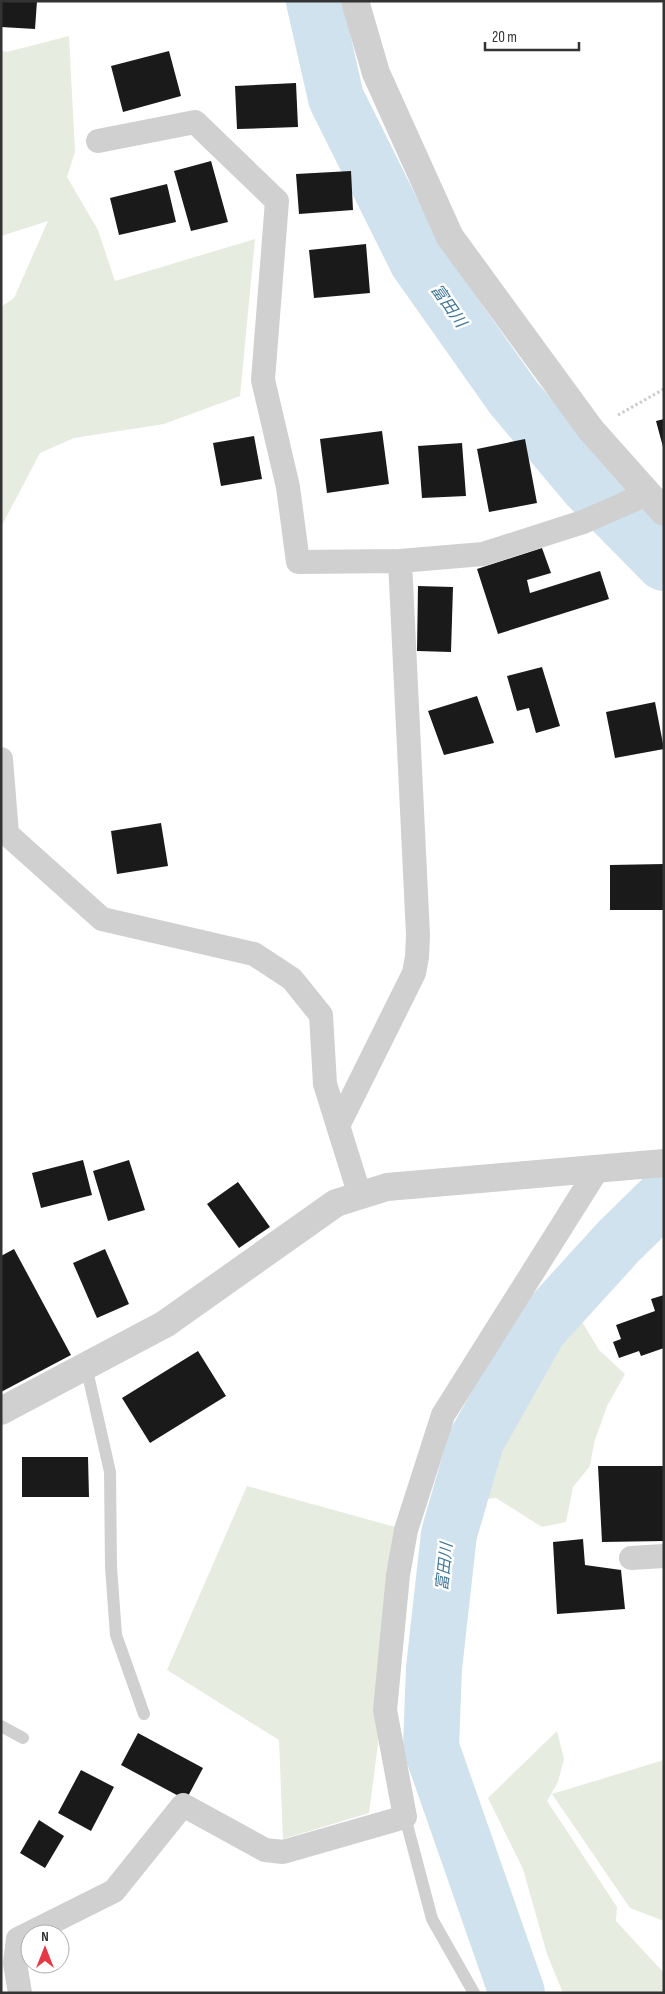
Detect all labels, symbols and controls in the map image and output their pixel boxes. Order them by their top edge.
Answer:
scale bar [485,20,579,52]
text: 20 m [492,28,517,47]
water label: 富田川 [426,281,471,333]
water label: 富田川 [433,1540,457,1592]
north arrow [20,1924,70,1974]
text: N [41,1928,49,1945]

